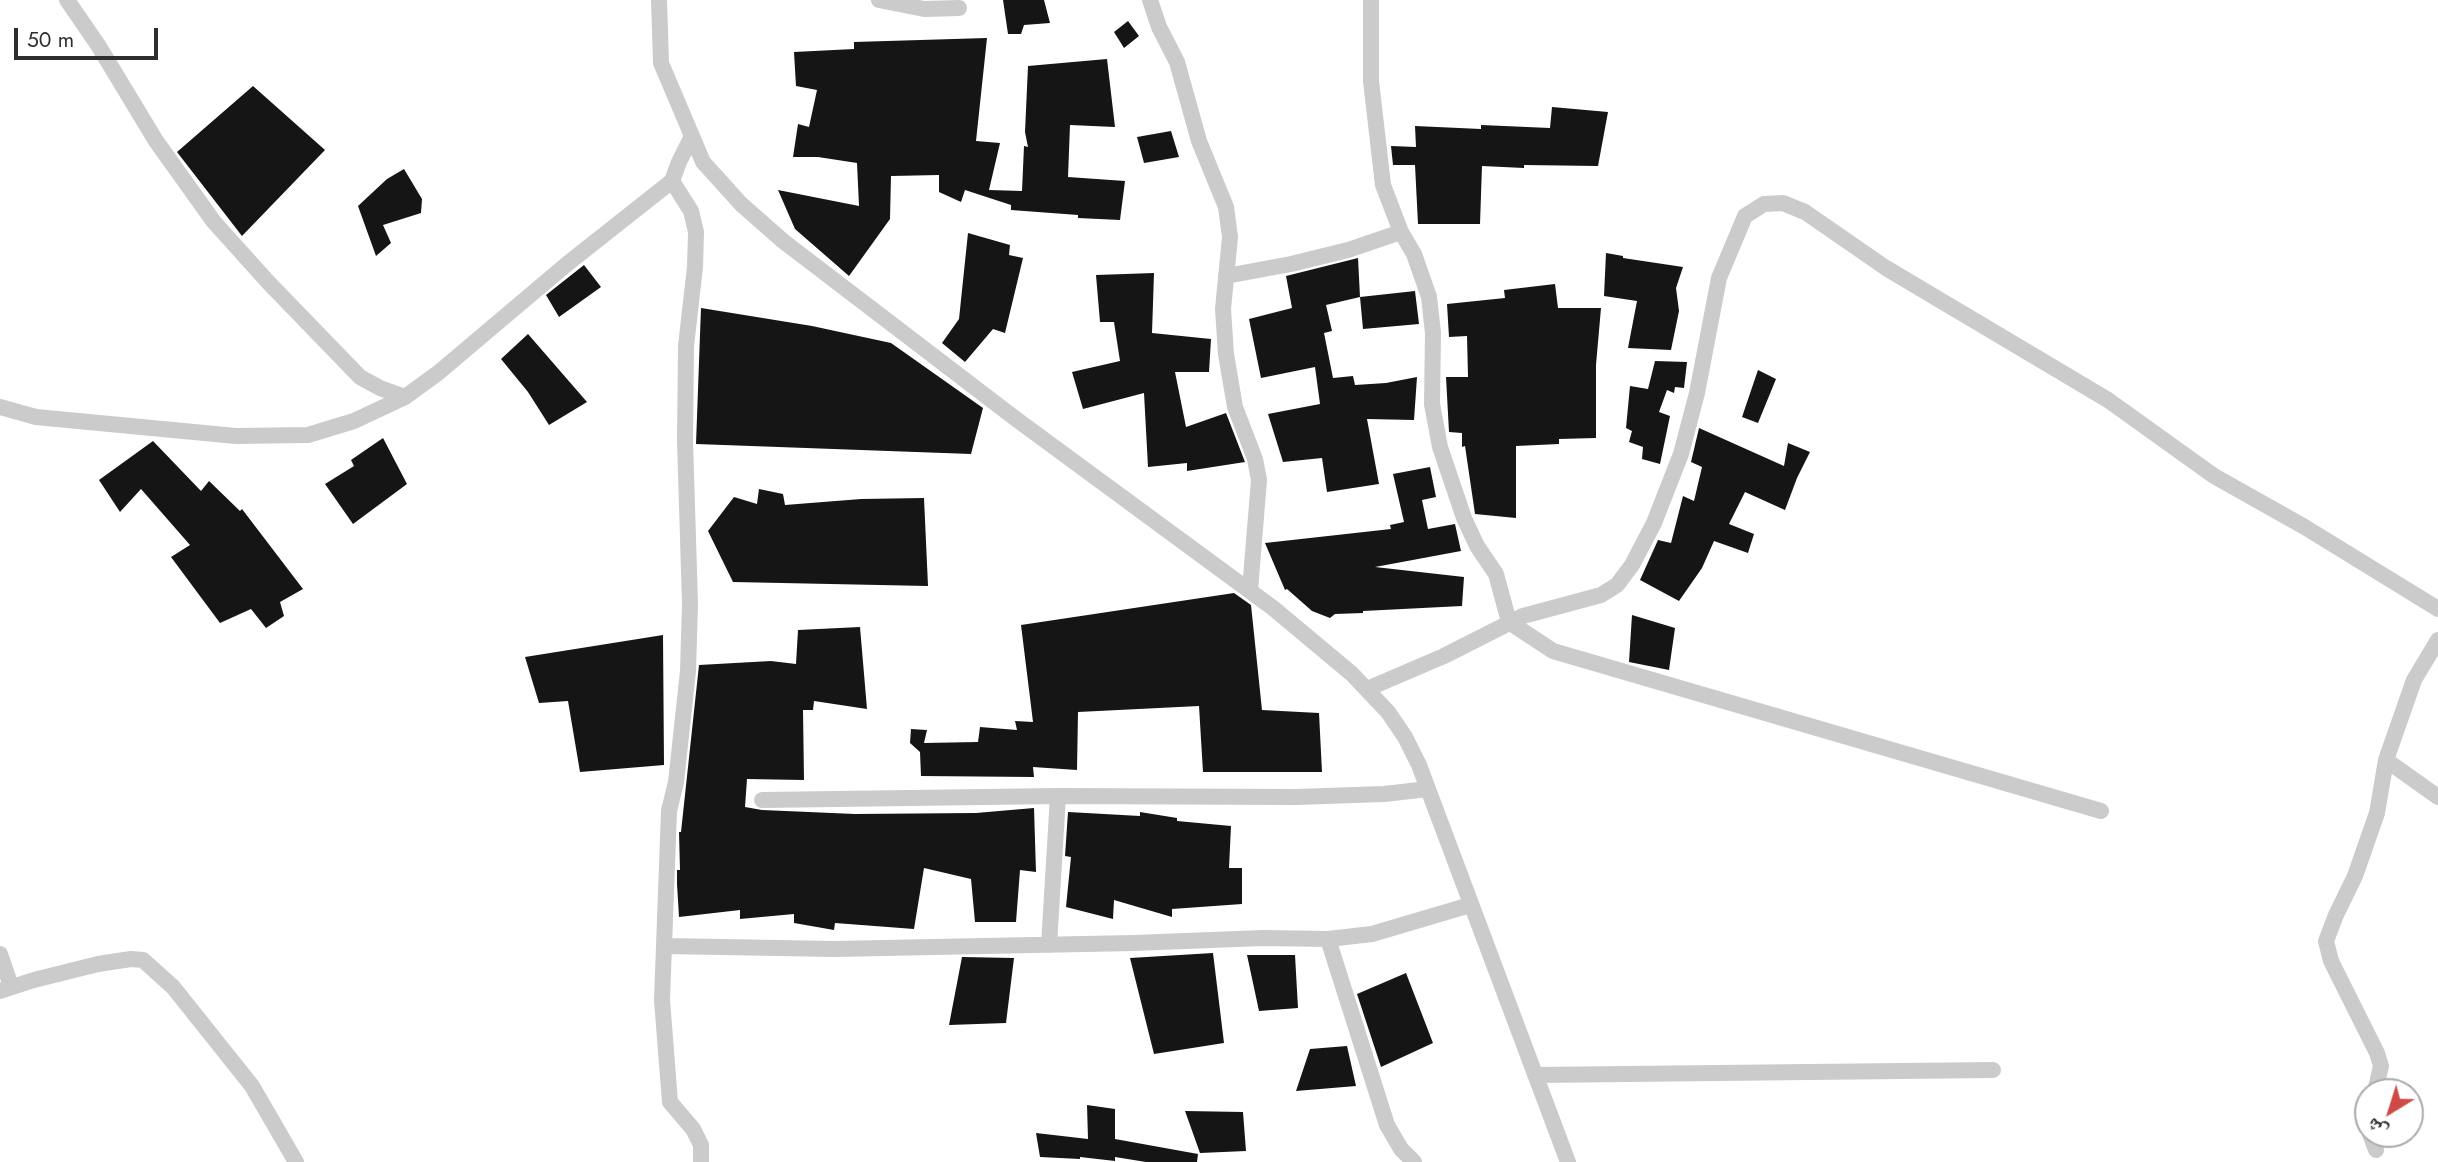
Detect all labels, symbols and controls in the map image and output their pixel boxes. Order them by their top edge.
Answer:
scale bar [18,14,161,58]
text: 50 m [27,25,74,55]
north arrow [2354,1078,2424,1148]
text: ش [2361,1112,2393,1145]

